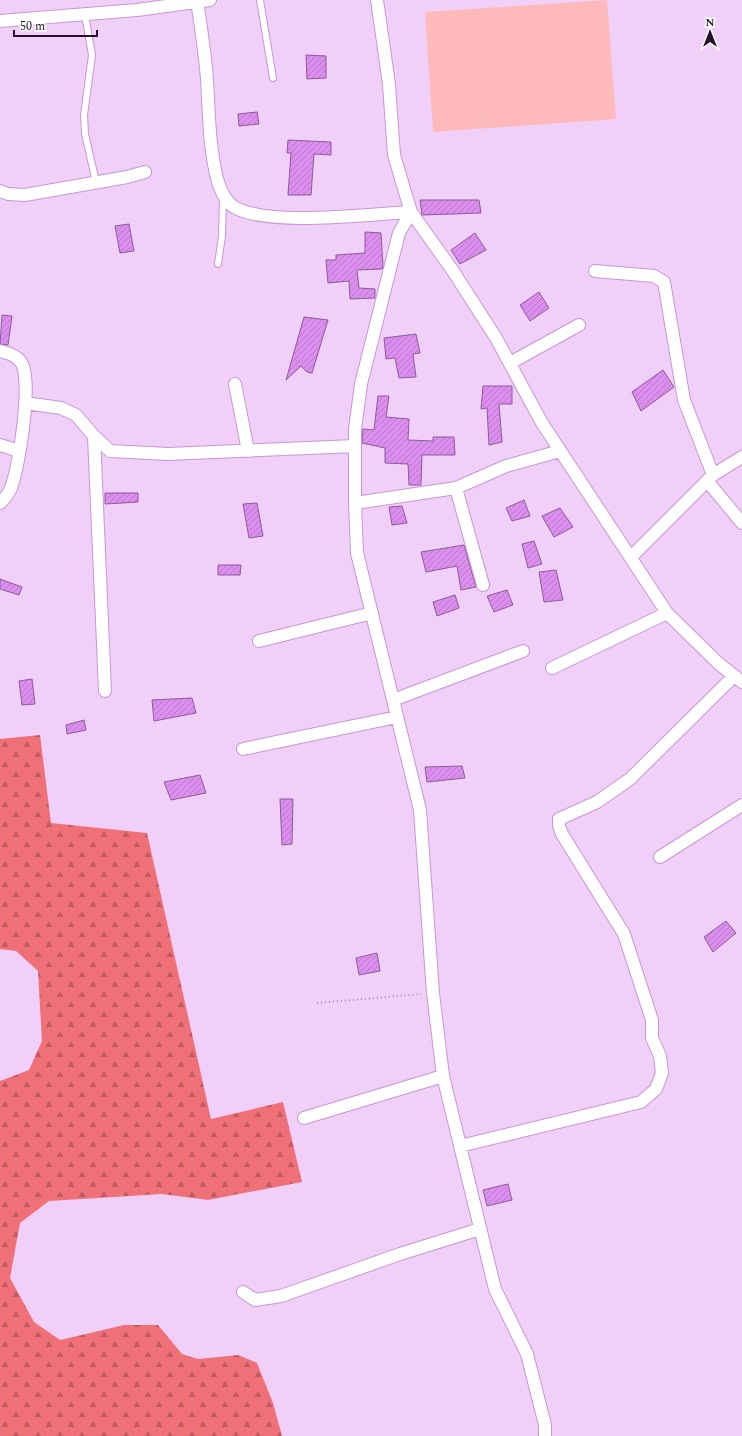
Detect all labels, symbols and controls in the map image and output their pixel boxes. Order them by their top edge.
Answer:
scale bar [14,12,97,38]
north arrow [690,12,730,52]
text: N [706,14,715,31]
text: 50 m [20,17,45,36]

